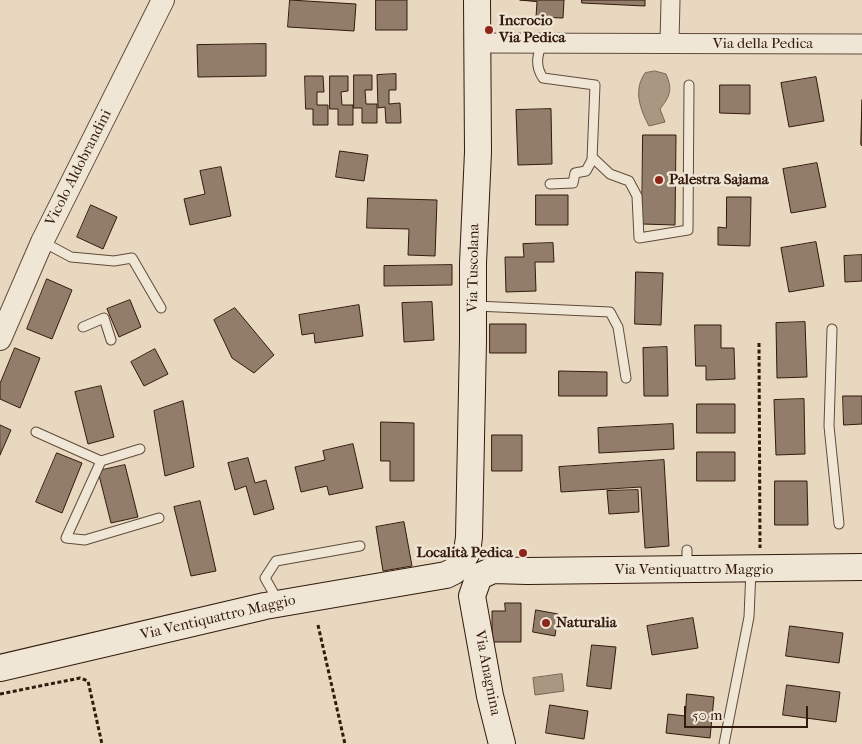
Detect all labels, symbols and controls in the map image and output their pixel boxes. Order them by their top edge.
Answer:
place label: Incrocio Via Pedica [499,12,565,47]
marker: Incrocio Via Pedica [483,24,495,36]
street label: Via della Pedica [713,35,813,53]
street label: Vicolo Aldobrandini [42,107,116,229]
place label: Palestra Sajama [669,171,769,189]
marker: Palestra Sajama [653,174,665,186]
street label: Via Tuscolana [464,223,484,313]
place label: Località Pedica [417,544,513,562]
marker: Località Pedica [517,547,529,559]
street label: Via Ventiquattro Maggio [615,561,773,579]
street label: Via Ventiquattro Maggio [139,591,297,645]
place label: Naturalia [556,614,617,632]
marker: Naturalia [540,617,552,629]
street label: Via Anagnina [470,629,504,717]
scale bar [687,696,811,728]
text: 50 m [692,706,722,724]

